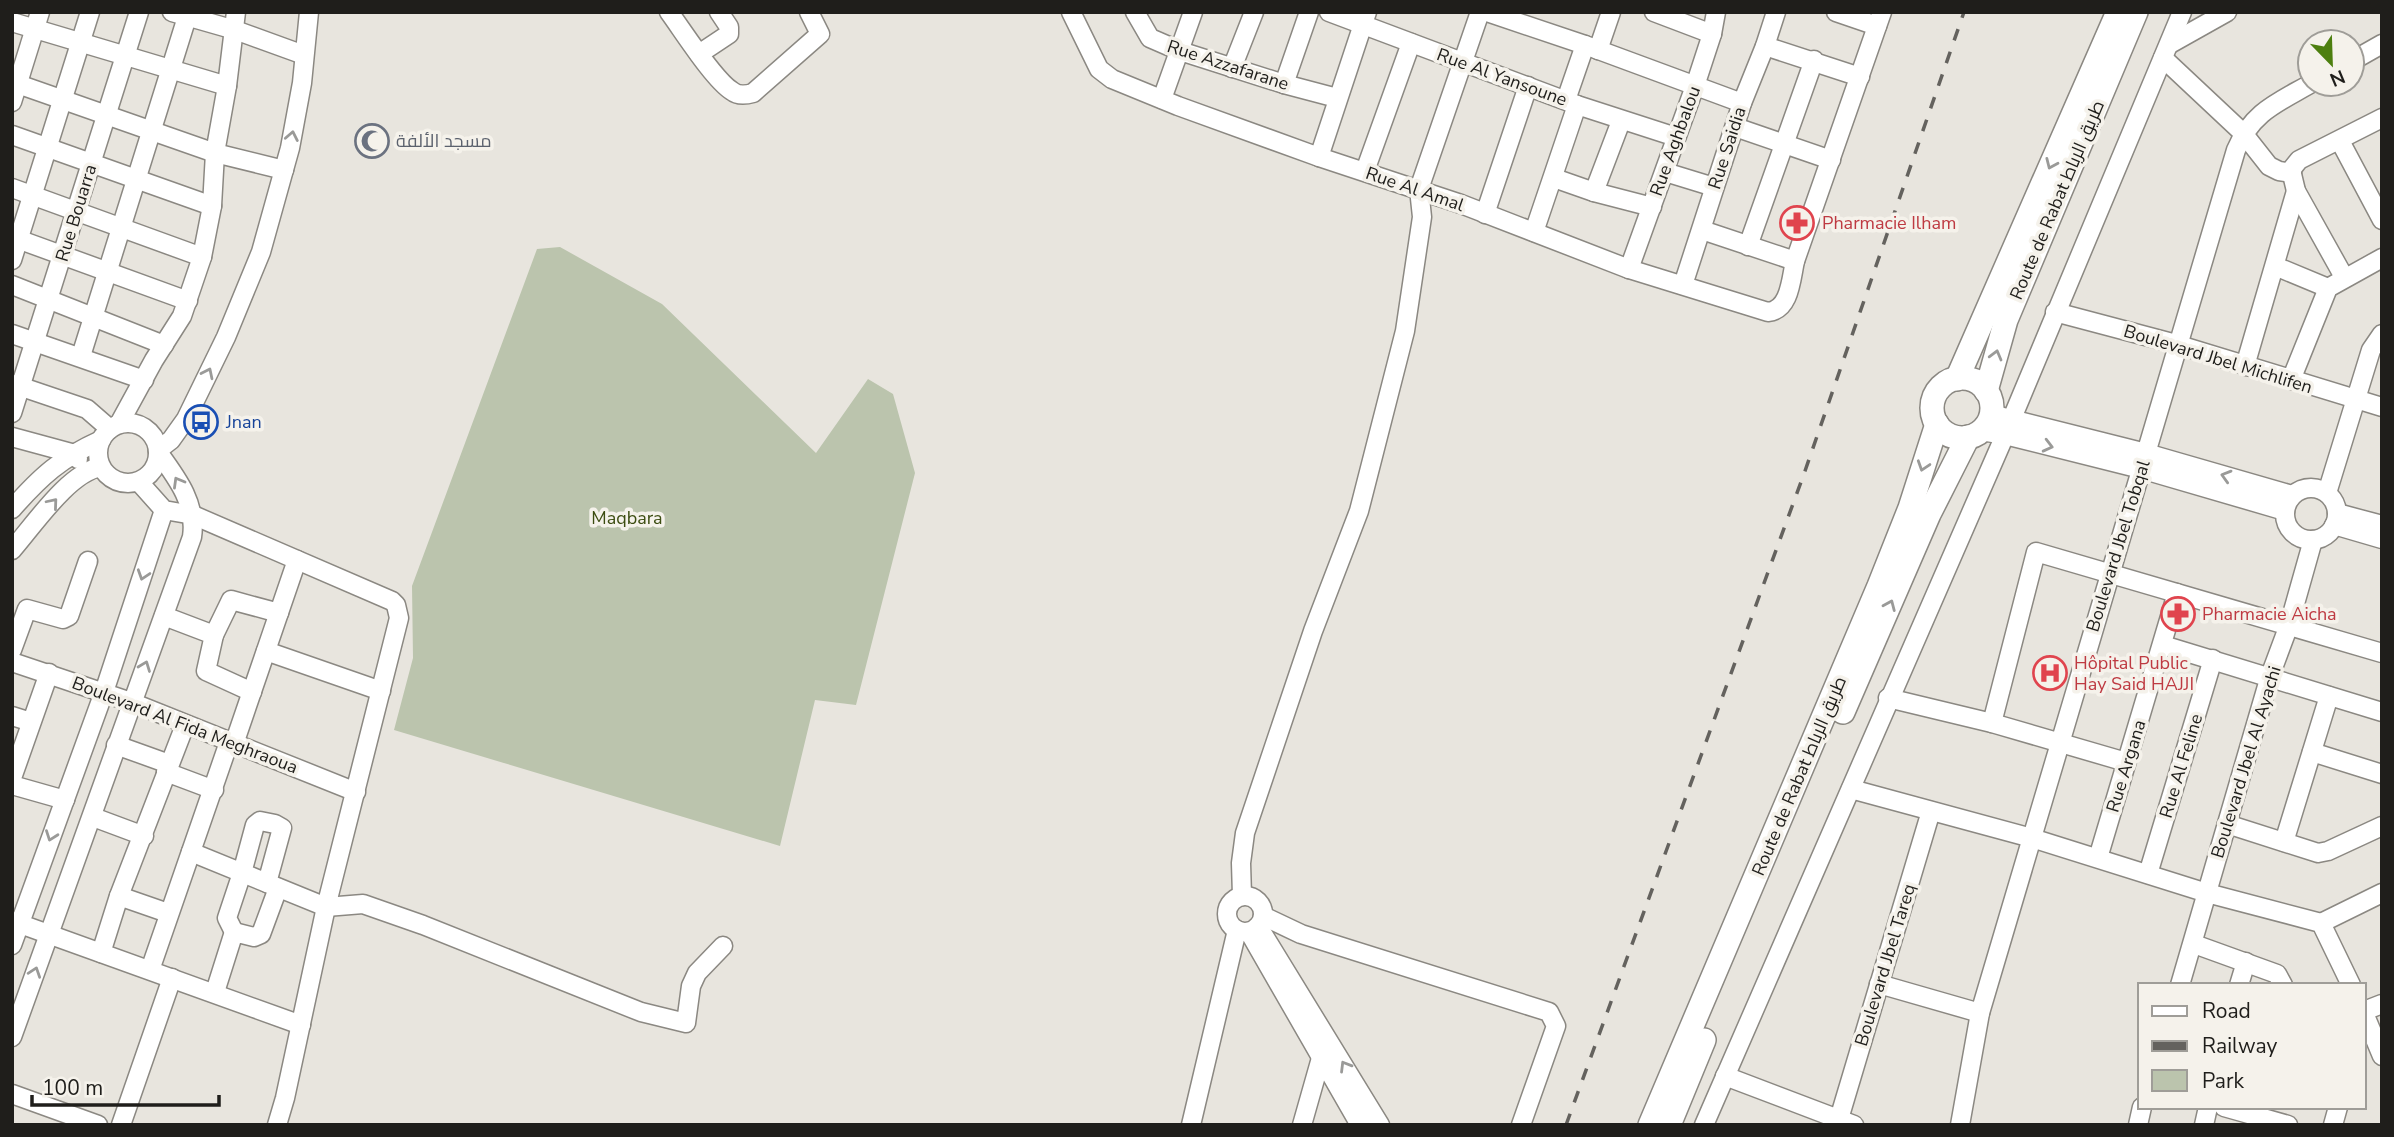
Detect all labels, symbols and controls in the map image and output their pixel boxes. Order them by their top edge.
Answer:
north arrow [2296,28,2366,98]
street label: Rue Azzafarane [1164,34,1292,96]
street label: Rue Al Yansoune [1433,42,1571,112]
text: N [2326,63,2349,92]
street label: Rue Aghbalou [1644,83,1706,199]
street label: Route de Rabat طريق الرباط [2004,97,2110,303]
street label: Rue Saidia [1702,104,1752,192]
mosque icon: مسجد الألفة [353,122,391,160]
place label: مسجد الألفة [396,129,491,153]
one-way arrow [283,130,298,142]
one-way arrow [2045,157,2059,170]
street label: Rue Bouarra [50,161,102,265]
street label: Rue Al Amal [1362,161,1468,217]
pharmacy icon: Pharmacie Ilham [1778,204,1816,242]
place label: Pharmacie Ilham [1822,211,1956,235]
street label: Boulevard Jbel Michlifen [2121,319,2315,399]
one-way arrow [1987,350,2002,362]
one-way arrow [200,368,214,380]
bus stop icon: Jnan [182,403,220,441]
place label: Jnan [225,410,262,434]
one-way arrow [2041,438,2053,452]
street label: Boulevard Jbel Tobqal [2080,457,2156,635]
one-way arrow [1917,460,1932,472]
one-way arrow [2221,470,2233,485]
one-way arrow [173,477,186,490]
one-way arrow [45,498,57,511]
park label: Maqbara [591,506,663,530]
one-way arrow [137,568,151,581]
pharmacy icon: Pharmacie Aicha [2159,595,2197,633]
one-way arrow [1882,599,1896,612]
place label: Pharmacie Aicha [2202,602,2337,626]
place label: Hôpital Public Hay Said HAJJI [2074,651,2194,696]
hospital icon: Hôpital Public Hay Said HAJJI [2031,654,2069,692]
one-way arrow [136,661,150,673]
street label: Boulevard Jbel Al Ayachi [2205,663,2287,861]
street label: Boulevard Al Fida Meghraoua [69,671,301,779]
street label: Route de Rabat طريق الرباط [1746,673,1852,879]
street label: Rue Al Feline [2154,711,2208,821]
street label: Rue Argana [2101,717,2151,815]
one-way arrow [46,829,60,841]
street label: Boulevard Jbel Tareq [1849,881,1921,1049]
one-way arrow [27,967,41,979]
legend [2138,983,2366,1109]
text: Road [2202,997,2251,1025]
text: Railway [2202,1032,2277,1060]
one-way arrow [1340,1061,1353,1074]
scale bar [32,1064,219,1108]
text: Park [2202,1067,2244,1095]
text: 100 m [42,1074,103,1102]

